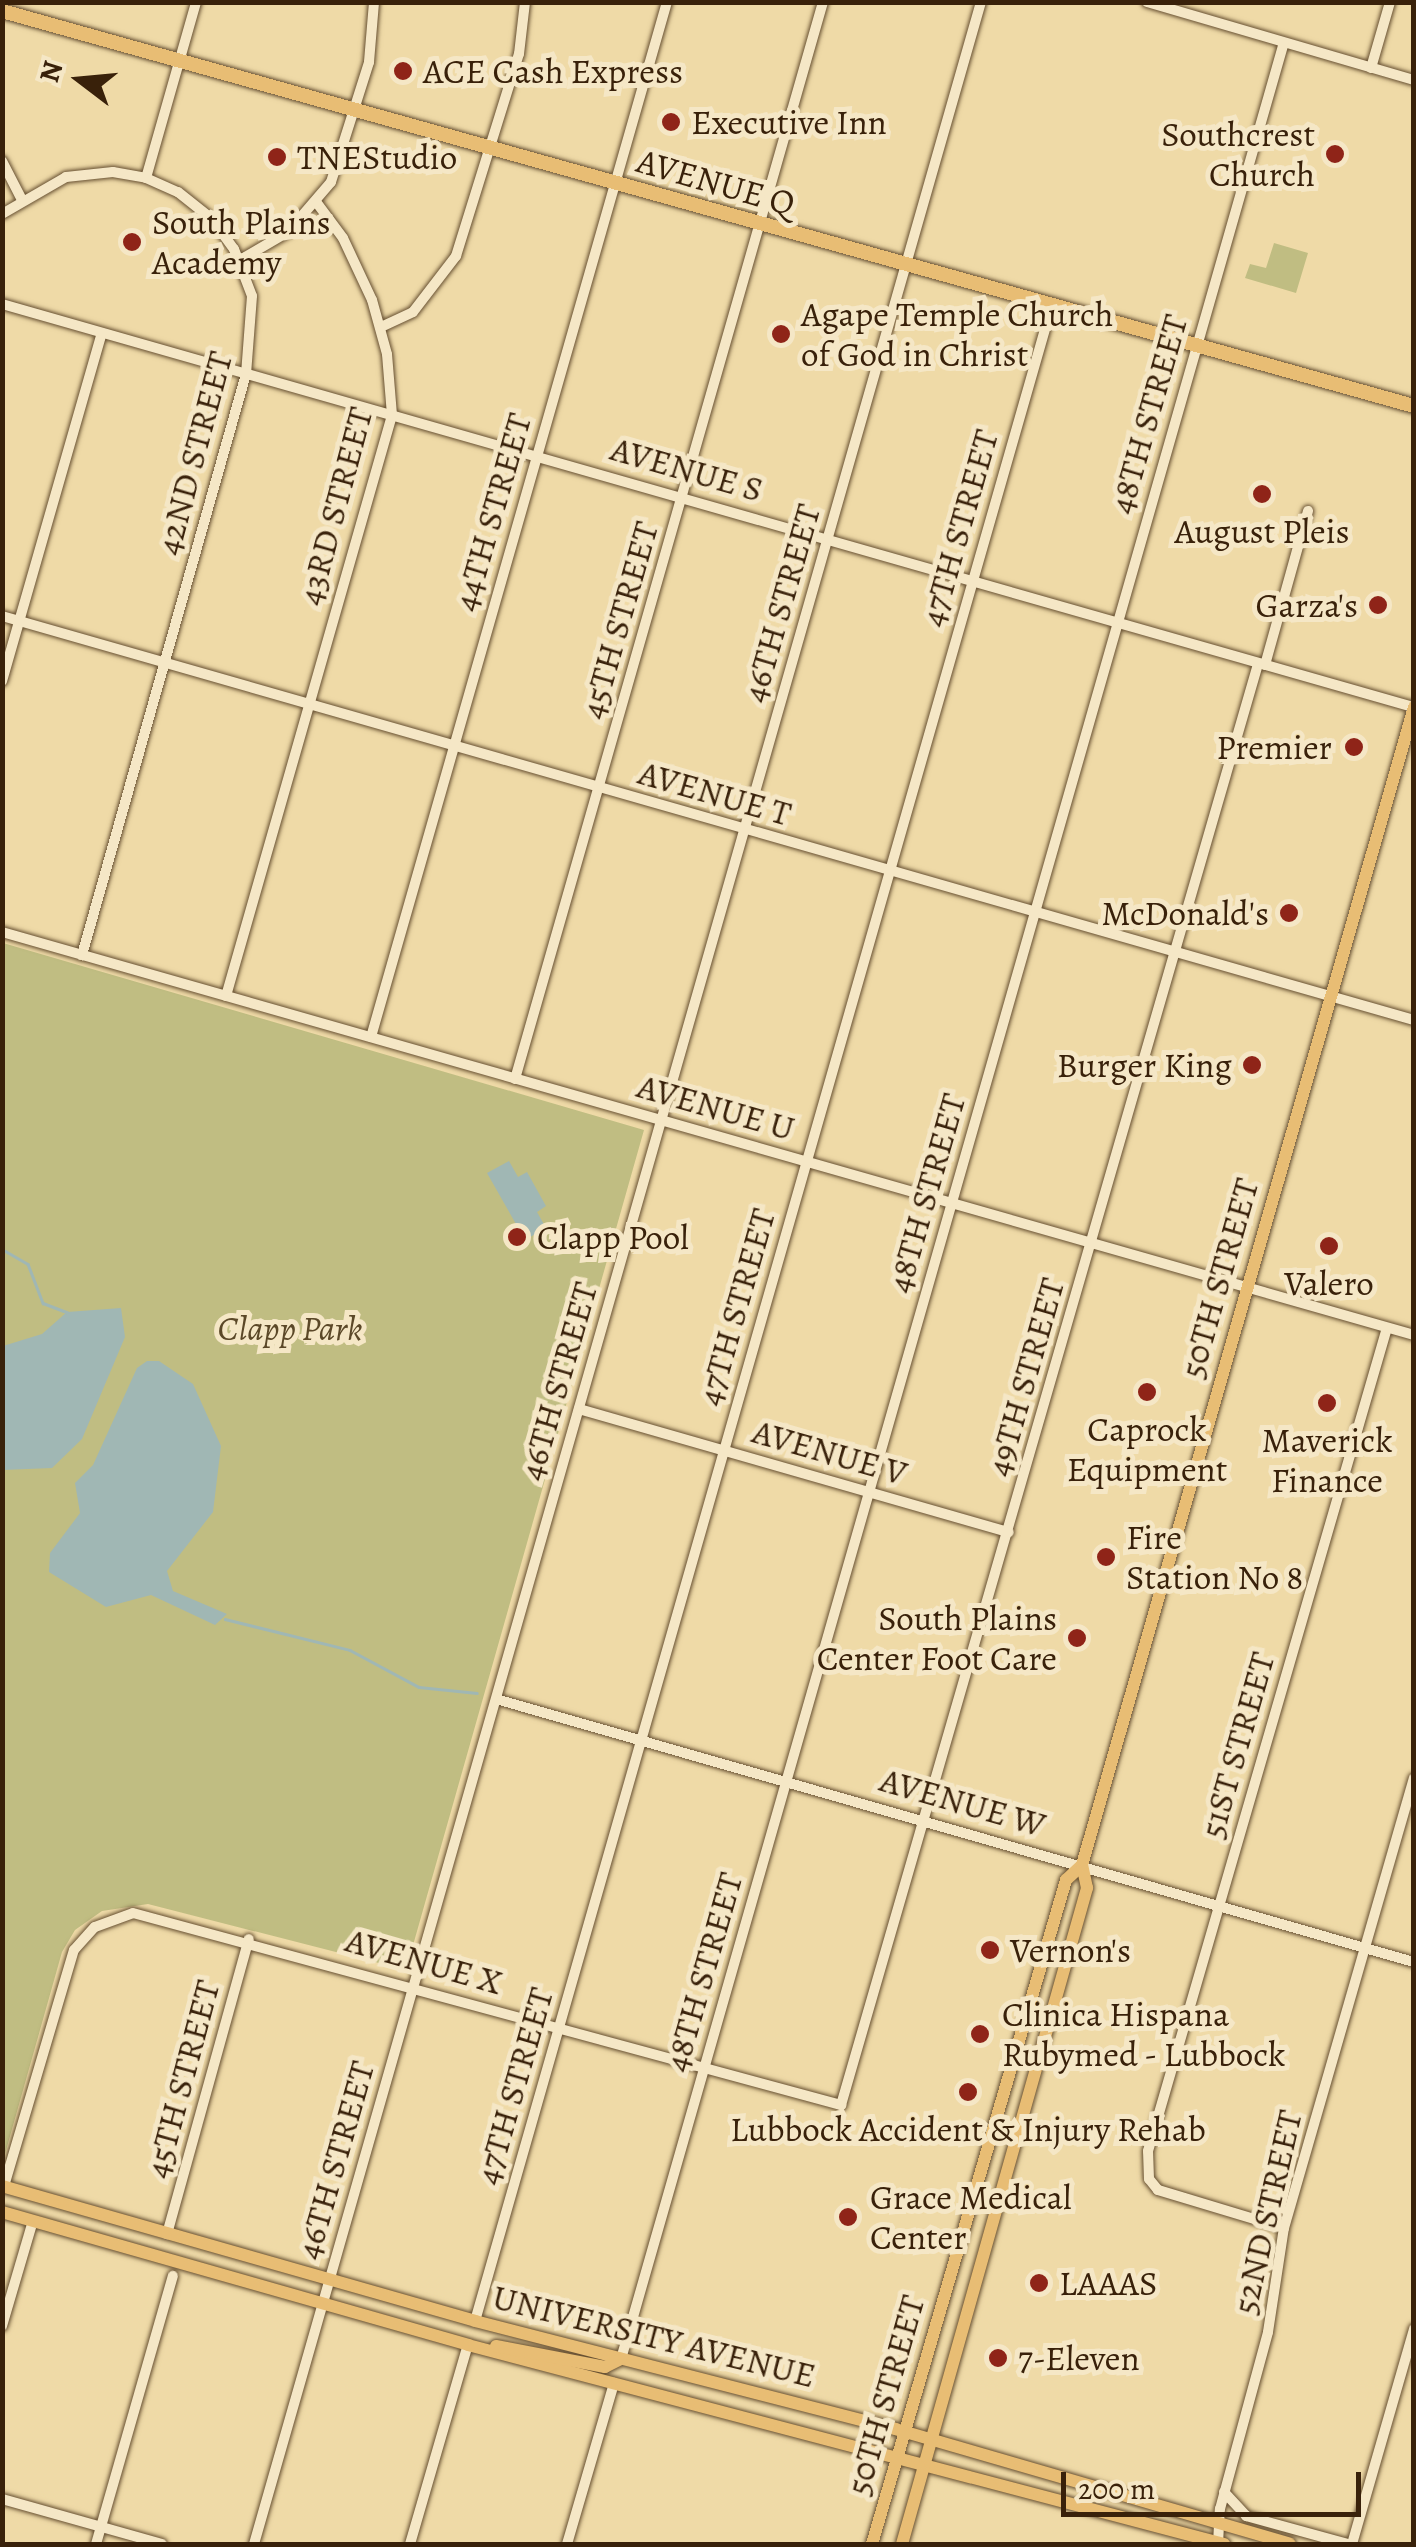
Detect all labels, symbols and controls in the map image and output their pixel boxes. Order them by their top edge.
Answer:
north arrow [30,30,130,130]
place label: ACE Cash Express [423,50,683,92]
text: N [30,57,72,87]
marker: ACE Cash Express [392,60,414,82]
place label: Executive Inn [691,101,887,143]
marker: Executive Inn [660,111,682,133]
place label: Southcrest Church [1161,113,1315,195]
place label: TNEStudio [297,136,457,178]
street label: AVENUE Q [632,139,800,225]
marker: Southcrest Church [1324,143,1346,165]
marker: TNEStudio [266,146,288,168]
place label: South Plains Academy [152,201,331,283]
marker: South Plains Academy [121,231,143,253]
place label: Agape Temple Church of God in Christ [801,293,1113,375]
street label: 48TH STREET [1100,310,1196,518]
marker: Agape Temple Church of God in Christ [770,323,792,345]
street label: 42ND STREET [147,347,241,559]
street label: 43RD STREET [288,403,382,609]
street label: 44TH STREET [444,408,540,616]
street label: 47TH STREET [911,425,1007,631]
street label: AVENUE S [606,427,768,511]
marker: August Pleis [1251,483,1273,505]
street label: 46TH STREET [733,499,829,707]
place label: August Pleis [1174,510,1350,552]
street label: 45TH STREET [571,517,667,723]
place label: Garza's [1255,584,1358,626]
marker: Garza's [1367,594,1389,616]
place label: Premier [1216,726,1332,768]
marker: Premier [1341,734,1367,760]
street label: AVENUE T [634,751,796,835]
place label: McDonald's [1101,892,1269,934]
marker: McDonald's [1278,902,1300,924]
place label: Burger King [1057,1044,1232,1086]
marker: Burger King [1241,1054,1263,1076]
street label: AVENUE U [633,1065,799,1149]
street label: 48TH STREET [878,1089,974,1297]
street label: 50TH STREET [1170,1173,1268,1383]
street label: 47TH STREET [688,1204,784,1410]
place label: Clapp Pool [537,1216,689,1258]
marker: Clapp Pool [506,1226,528,1248]
marker: Valero [1318,1235,1340,1257]
place label: Valero [1284,1262,1374,1304]
street label: 49TH STREET [977,1273,1073,1481]
street label: 46TH STREET [510,1277,606,1485]
park label: Clapp Park [217,1307,363,1349]
marker: Caprock Equipment [1136,1381,1158,1403]
marker: Maverick Finance [1316,1392,1338,1414]
place label: Caprock Equipment [1067,1408,1227,1490]
street label: AVENUE V [748,1410,912,1494]
place label: Maverick Finance [1261,1419,1393,1501]
place label: Fire Station No 8 [1126,1516,1303,1598]
marker: Fire Station No 8 [1095,1546,1117,1568]
place label: South Plains Center Foot Care [817,1597,1057,1679]
marker: South Plains Center Foot Care [1066,1627,1088,1649]
street label: 51ST STREET [1190,1647,1284,1843]
street label: AVENUE W [875,1758,1051,1846]
street label: 48TH STREET [655,1868,751,2076]
street label: AVENUE X [341,1919,507,2003]
place label: Vernon's [1010,1929,1131,1971]
marker: Vernon's [979,1939,1001,1961]
street label: 45TH STREET [135,1976,229,2182]
street label: 47TH STREET [466,1983,562,2189]
place label: Clinica Hispana Rubymed - Lubbock [1002,1993,1287,2075]
marker: Clinica Hispana Rubymed - Lubbock [967,2021,993,2047]
street label: 46TH STREET [287,2056,383,2264]
marker: Lubbock Accident & Injury Rehab [957,2081,979,2103]
street label: 52ND STREET [1223,2106,1311,2318]
place label: Lubbock Accident & Injury Rehab [730,2108,1206,2150]
place label: Grace Medical Center [870,2176,1072,2258]
marker: Grace Medical Center [835,2204,861,2230]
place label: LAAAS [1059,2262,1157,2304]
marker: LAAAS [1028,2272,1050,2294]
street label: UNIVERSITY AVENUE [488,2276,820,2396]
street label: 50TH STREET [836,2290,934,2500]
place label: 7-Eleven [1018,2337,1140,2379]
marker: 7-Eleven [987,2347,1009,2369]
scale bar [1066,2452,1366,2514]
text: 200 m [1078,2469,1155,2509]

